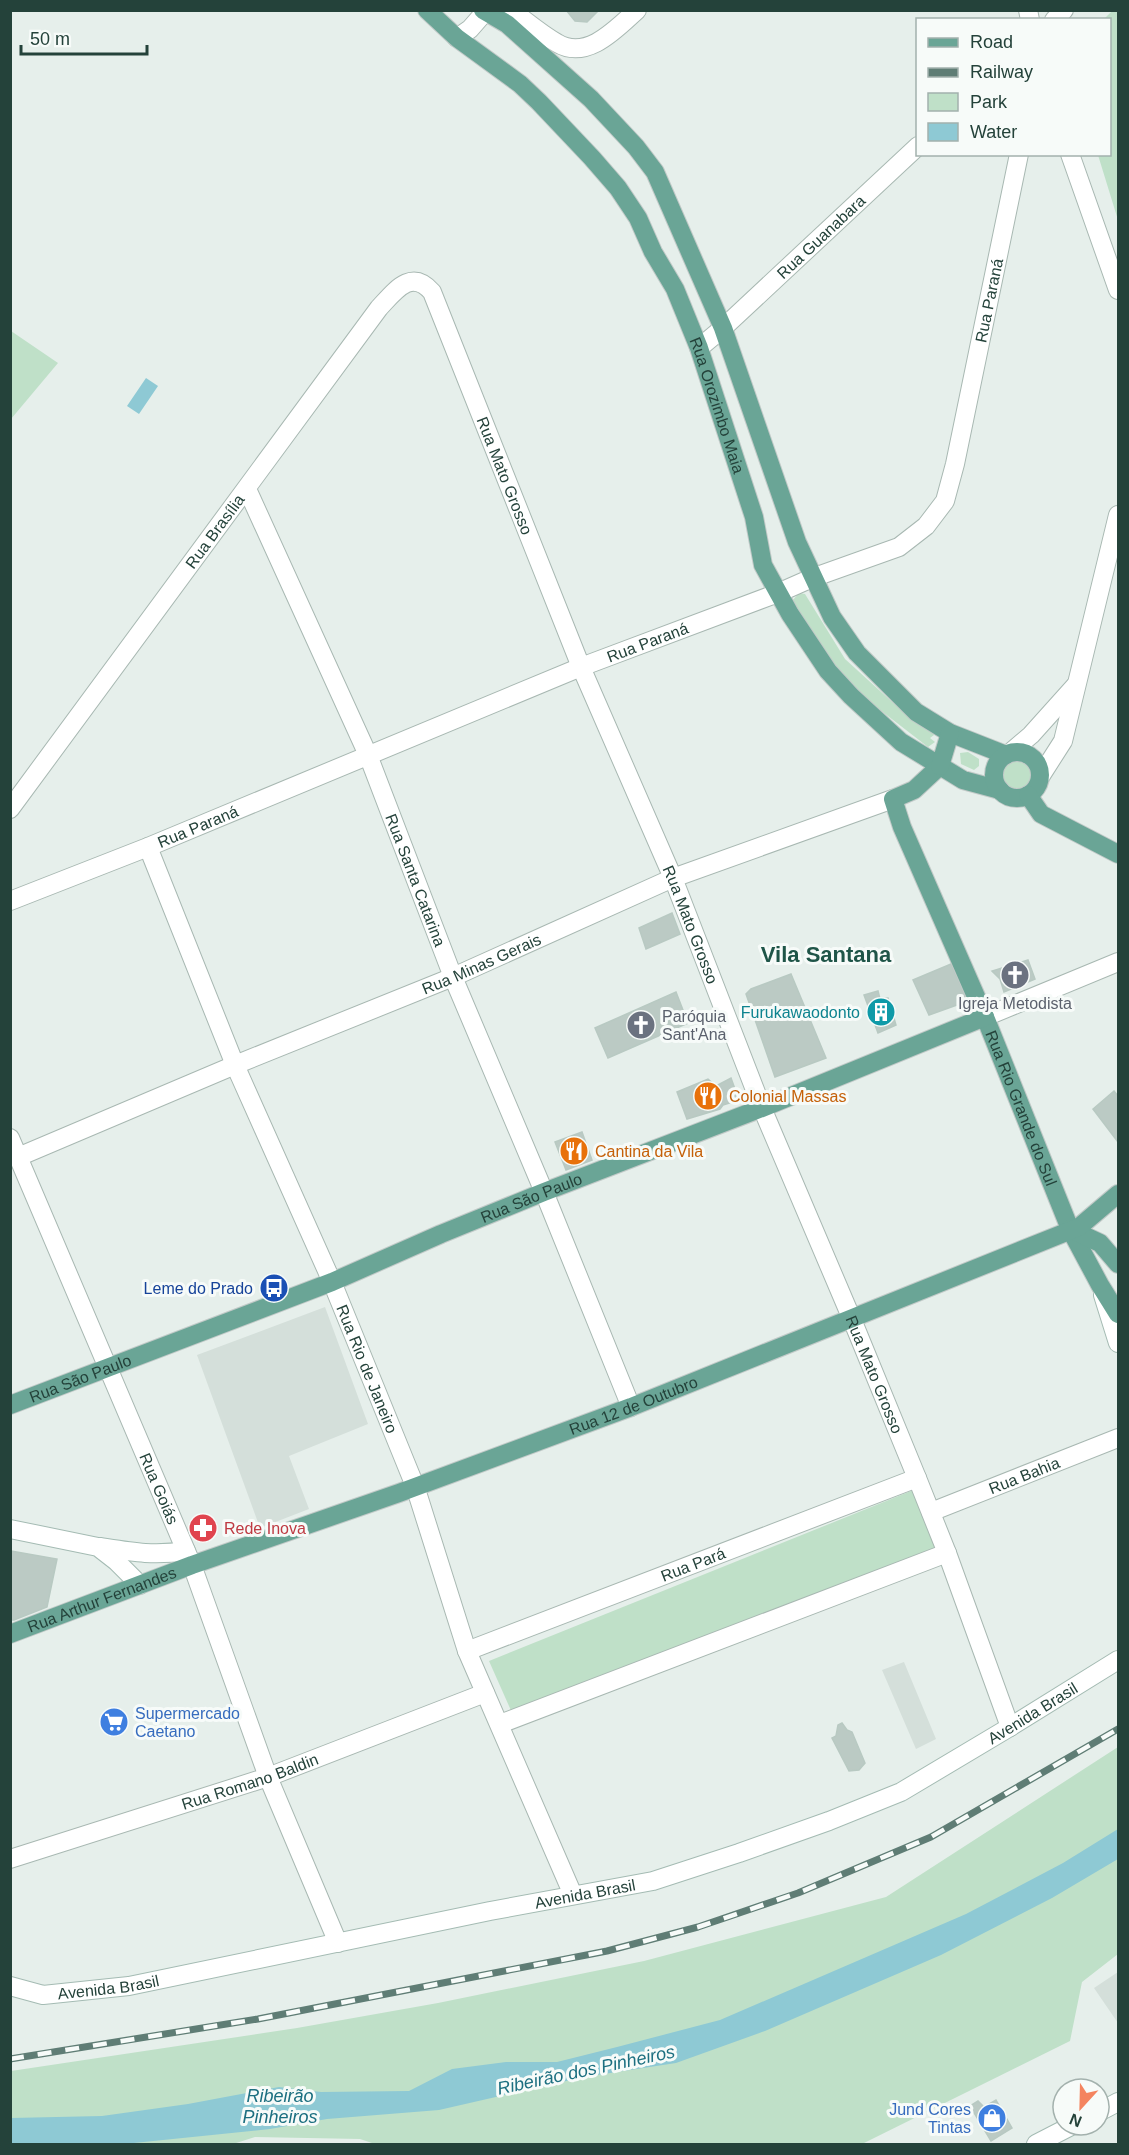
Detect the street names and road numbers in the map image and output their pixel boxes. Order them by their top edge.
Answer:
street label: Rua Guanabara [773,192,868,282]
street label: Rua Paraná [972,257,1006,344]
street label: Rua Orozimbo Maia [687,334,748,475]
street label: Rua Mato Grosso [474,414,536,537]
street label: Rua Brasília [182,491,247,571]
street label: Rua Paraná [604,619,690,665]
street label: Rua Paraná [155,802,240,851]
street label: Rua Santa Catarina [383,811,449,949]
street label: Rua Mato Grosso [660,863,722,986]
street label: Rua Minas Gerais [419,930,543,997]
street label: Rua Rio Grande do Sul [983,1028,1060,1188]
street label: Rua São Paulo [478,1170,584,1226]
street label: Rua Rio de Janeiro [334,1302,401,1435]
street label: Rua Mato Grosso [843,1313,906,1436]
street label: Rua São Paulo [27,1351,133,1405]
street label: Rua 12 de Outubro [567,1373,700,1438]
street label: Rua Goiás [137,1450,182,1527]
street label: Rua Bahia [986,1454,1062,1497]
street label: Rua Pará [658,1544,728,1584]
street label: Rua Arthur Fernandes [25,1563,178,1635]
street label: Avenida Brasil [984,1679,1080,1747]
street label: Rua Romano Baldin [179,1750,320,1812]
street label: Avenida Brasil [533,1876,637,1911]
street label: Avenida Brasil [57,1972,160,2002]

